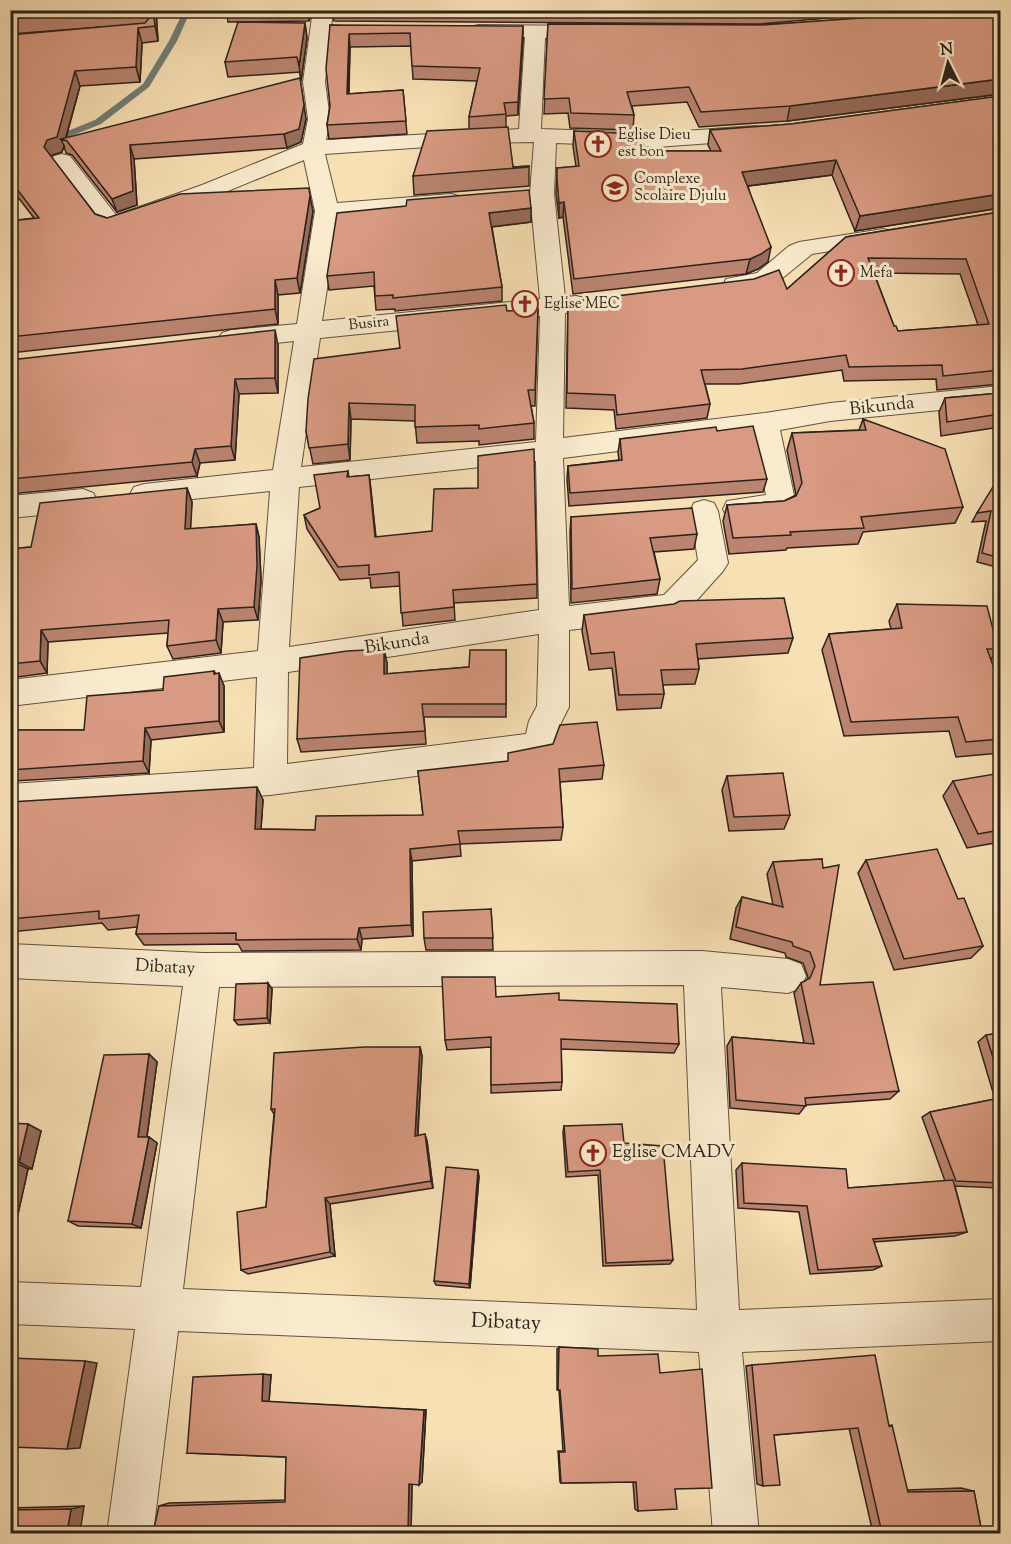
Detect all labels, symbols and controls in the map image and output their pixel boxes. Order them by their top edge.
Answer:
north arrow [918,33,978,93]
text: N [939,38,954,63]
place label: Eglise Dieu est bon [618,125,691,163]
church icon: Eglise Dieu est bon [583,129,613,159]
place label: Complexe Scolaire Djulu [634,169,727,207]
school or university icon: Complexe Scolaire Djulu [600,173,630,203]
church icon: Mefa [826,258,856,288]
place label: Mefa [860,263,893,284]
church icon: Eglise MEC [510,289,540,319]
place label: Eglise MEC [544,294,620,315]
street label: Busira [348,311,390,337]
street label: Bikunda [848,391,916,423]
street label: Bikunda [363,626,431,662]
street label: Dibatay [134,953,196,983]
church icon: Eglise CMADV [578,1138,608,1168]
place label: Eglise CMADV [612,1140,736,1166]
street label: Dibatay [470,1307,542,1339]

